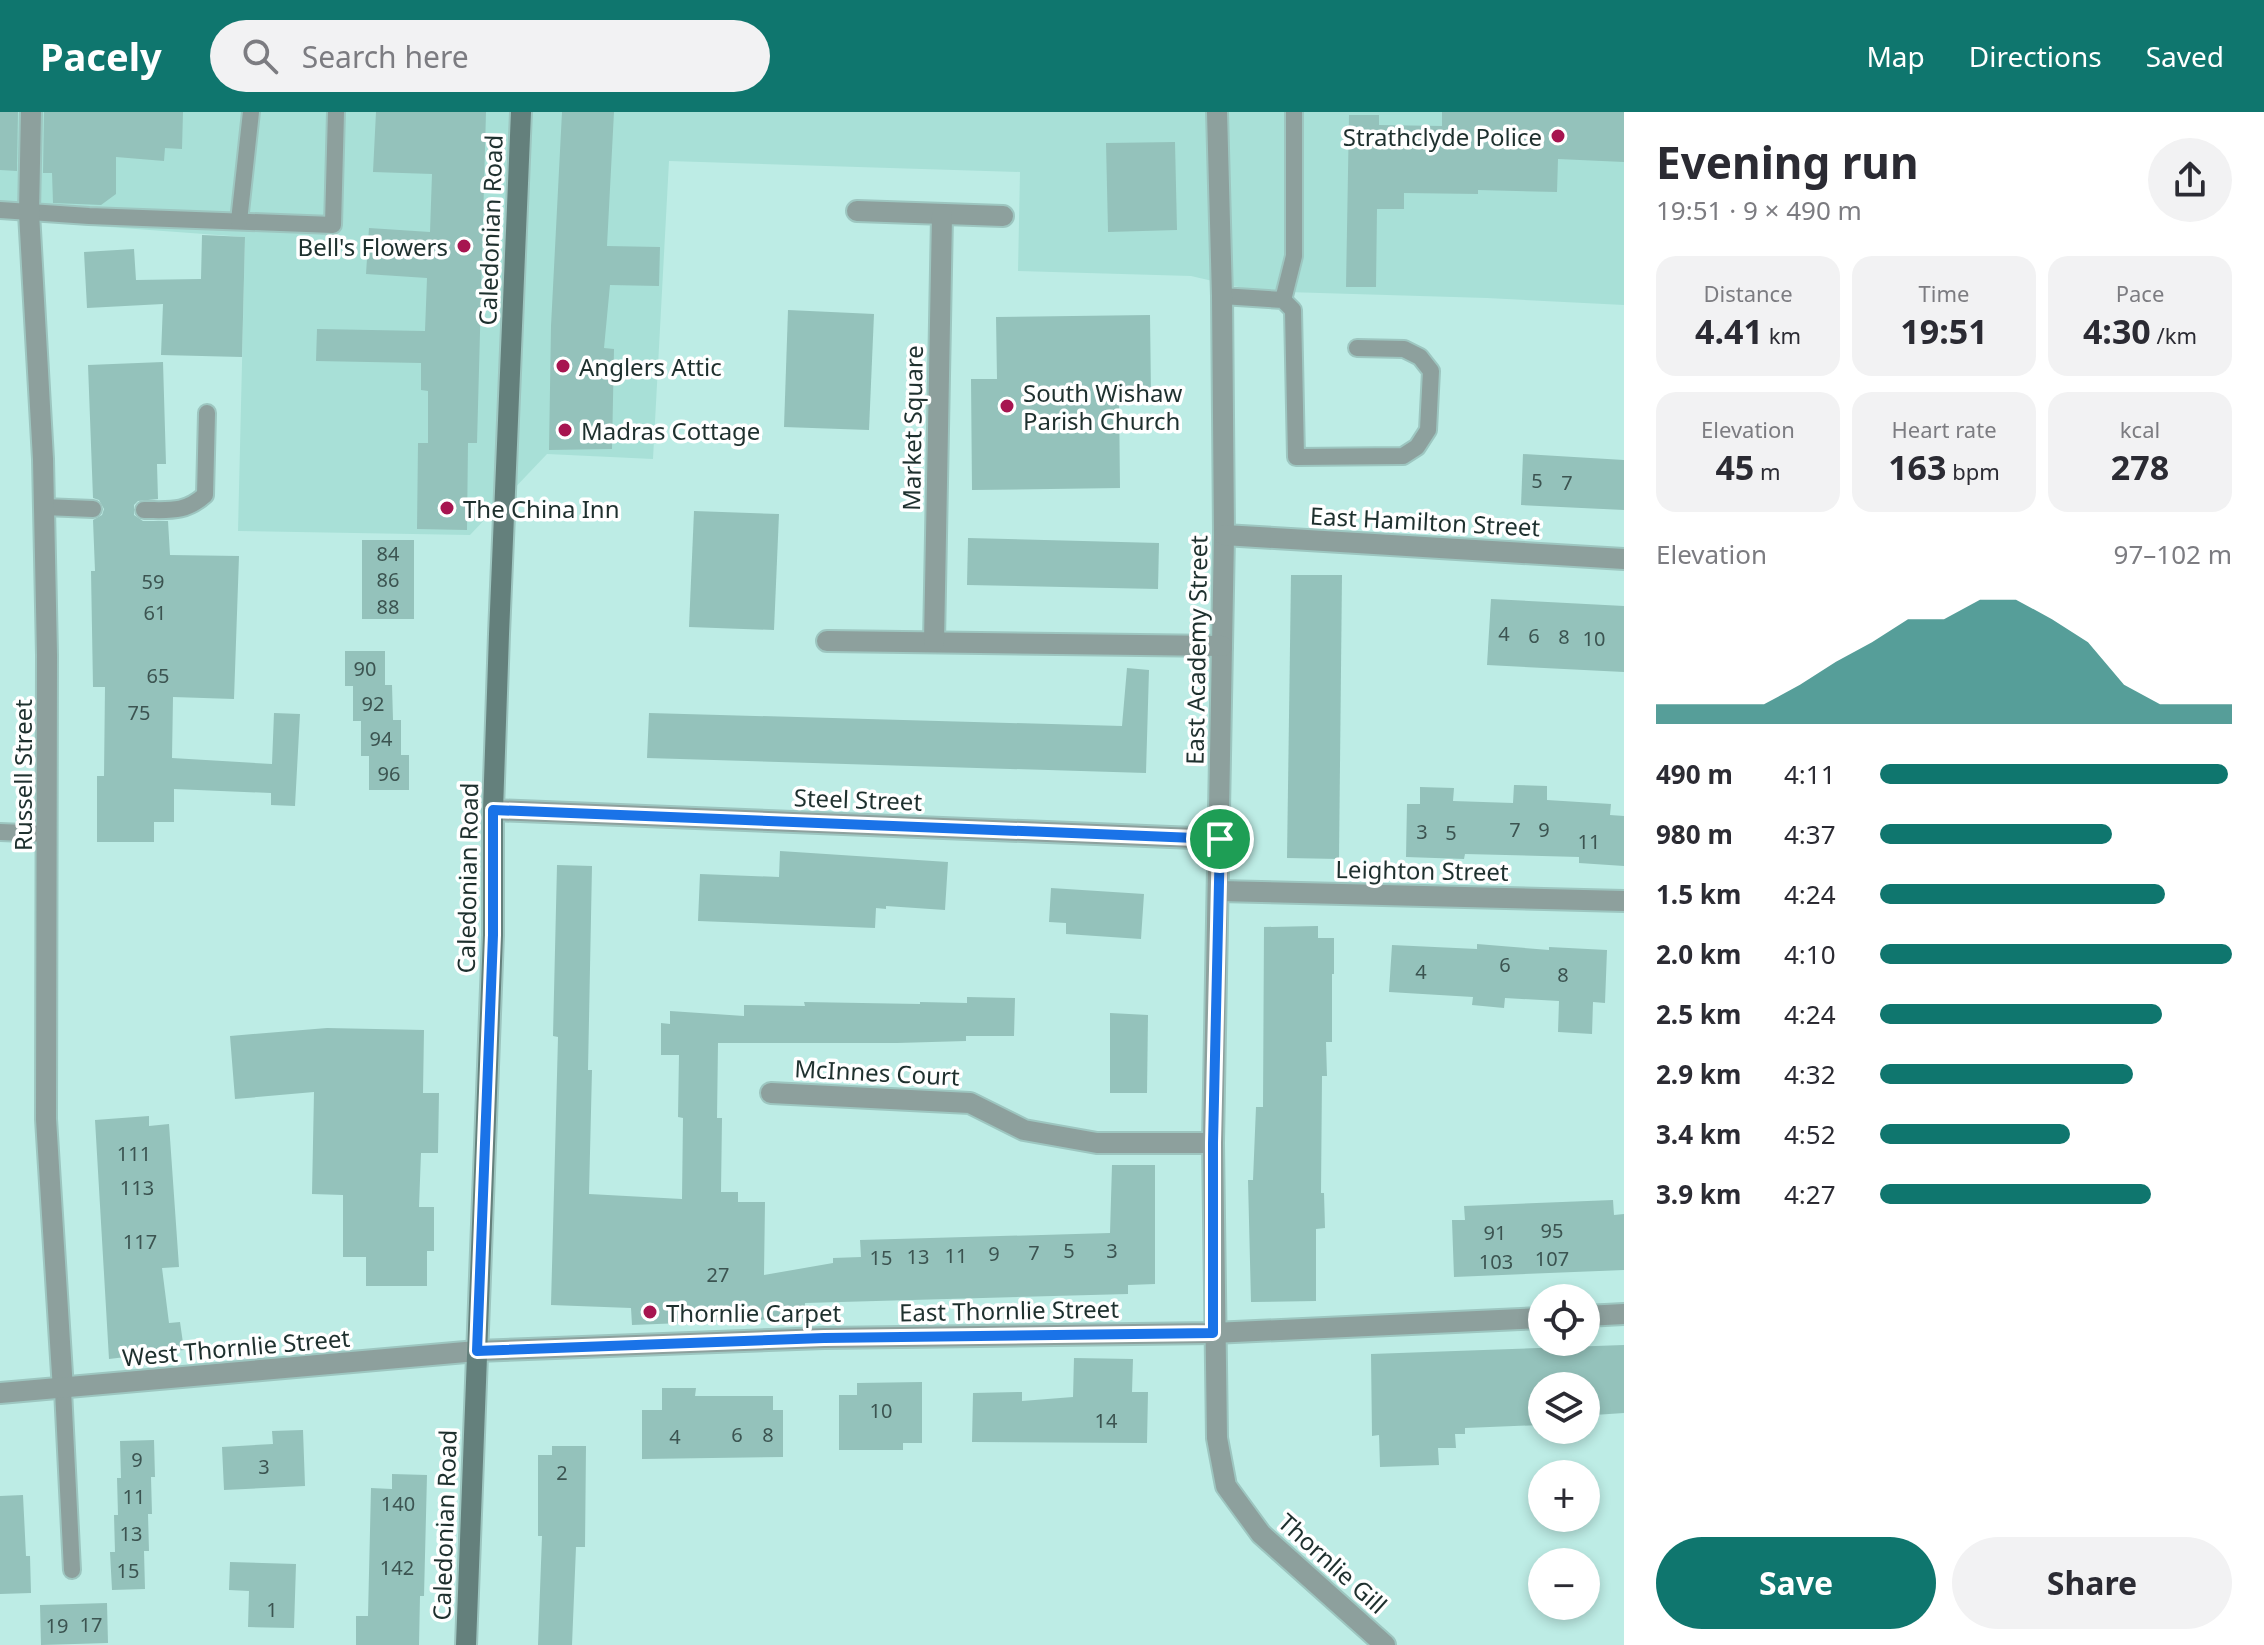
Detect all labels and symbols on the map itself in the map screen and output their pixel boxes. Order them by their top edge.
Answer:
place label: Strathclyde Police [1343,120,1542,153]
marker: Strathclyde Police [1549,127,1567,145]
street label: Caledonian Road [470,134,510,326]
place label: Bell's Flowers [298,230,448,263]
marker: Bell's Flowers [455,237,473,255]
street label: Market Square [894,345,930,511]
place label: Anglers Attic [579,350,722,383]
marker: Anglers Attic [554,357,572,375]
place label: South Wishaw Parish Church [1023,376,1183,437]
marker: South Wishaw Parish Church [998,397,1016,415]
place label: Madras Cottage [581,414,760,447]
marker: Madras Cottage [556,421,574,439]
house number: 5 [1531,467,1543,494]
house number: 7 [1561,469,1573,496]
place label: The China Inn [463,492,619,525]
street label: East Hamilton Street [1309,498,1541,544]
marker: The China Inn [438,499,456,517]
street label: East Academy Street [1177,535,1215,765]
house number: 84 [377,540,400,567]
house number: 86 [377,566,399,593]
house number: 59 [142,568,164,595]
house number: 88 [377,593,399,620]
house number: 61 [144,599,166,626]
house number: 4 [1498,620,1510,647]
house number: 6 [1528,622,1540,649]
house number: 8 [1558,623,1570,650]
house number: 10 [1583,625,1605,652]
house number: 90 [354,655,376,682]
house number: 65 [147,662,169,689]
house number: 92 [362,690,384,717]
street label: Russell Street [6,699,39,851]
house number: 75 [128,699,150,726]
house number: 94 [370,725,393,752]
house number: 96 [378,760,400,787]
street label: Steel Street [793,780,923,818]
street label: Caledonian Road [449,782,485,974]
pin [1186,805,1254,873]
house number: 7 [1509,816,1521,843]
house number: 9 [1538,816,1550,843]
house number: 3 [1416,818,1428,845]
house number: 5 [1445,819,1457,846]
house number: 11 [1578,828,1600,855]
street label: Leighton Street [1335,852,1509,888]
house number: 6 [1499,951,1511,978]
house number: 4 [1415,958,1427,985]
house number: 8 [1557,961,1569,988]
street label: McInnes Court [794,1051,961,1093]
house number: 111 [117,1140,151,1167]
house number: 113 [120,1174,154,1201]
house number: 95 [1541,1217,1563,1244]
house number: 91 [1484,1219,1506,1246]
house number: 117 [123,1228,157,1255]
house number: 5 [1063,1237,1075,1264]
house number: 3 [1106,1237,1118,1264]
house number: 7 [1028,1239,1040,1266]
house number: 9 [988,1240,1000,1267]
house number: 11 [945,1242,967,1269]
house number: 13 [907,1243,929,1270]
house number: 15 [870,1244,892,1271]
house number: 107 [1535,1245,1569,1272]
house number: 103 [1479,1248,1513,1275]
house number: 27 [707,1261,729,1288]
street label: East Thornlie Street [899,1292,1120,1328]
place label: Thornlie Carpet [666,1296,841,1329]
marker: Thornlie Carpet [641,1303,659,1321]
street label: West Thornlie Street [121,1321,352,1373]
house number: 10 [870,1397,892,1424]
house number: 14 [1095,1407,1118,1434]
house number: 6 [731,1421,743,1448]
house number: 8 [762,1421,774,1448]
house number: 4 [669,1423,681,1450]
street label: Caledonian Road [424,1429,464,1621]
house number: 9 [131,1446,143,1473]
house number: 3 [258,1453,270,1480]
house number: 2 [556,1459,568,1486]
house number: 11 [123,1483,145,1510]
house number: 140 [381,1490,415,1517]
street label: Thornlie Gill [1272,1505,1394,1621]
house number: 13 [120,1520,142,1547]
house number: 142 [380,1554,414,1581]
house number: 15 [117,1557,139,1584]
house number: 1 [266,1596,278,1623]
house number: 17 [80,1611,102,1638]
house number: 19 [46,1612,68,1639]

